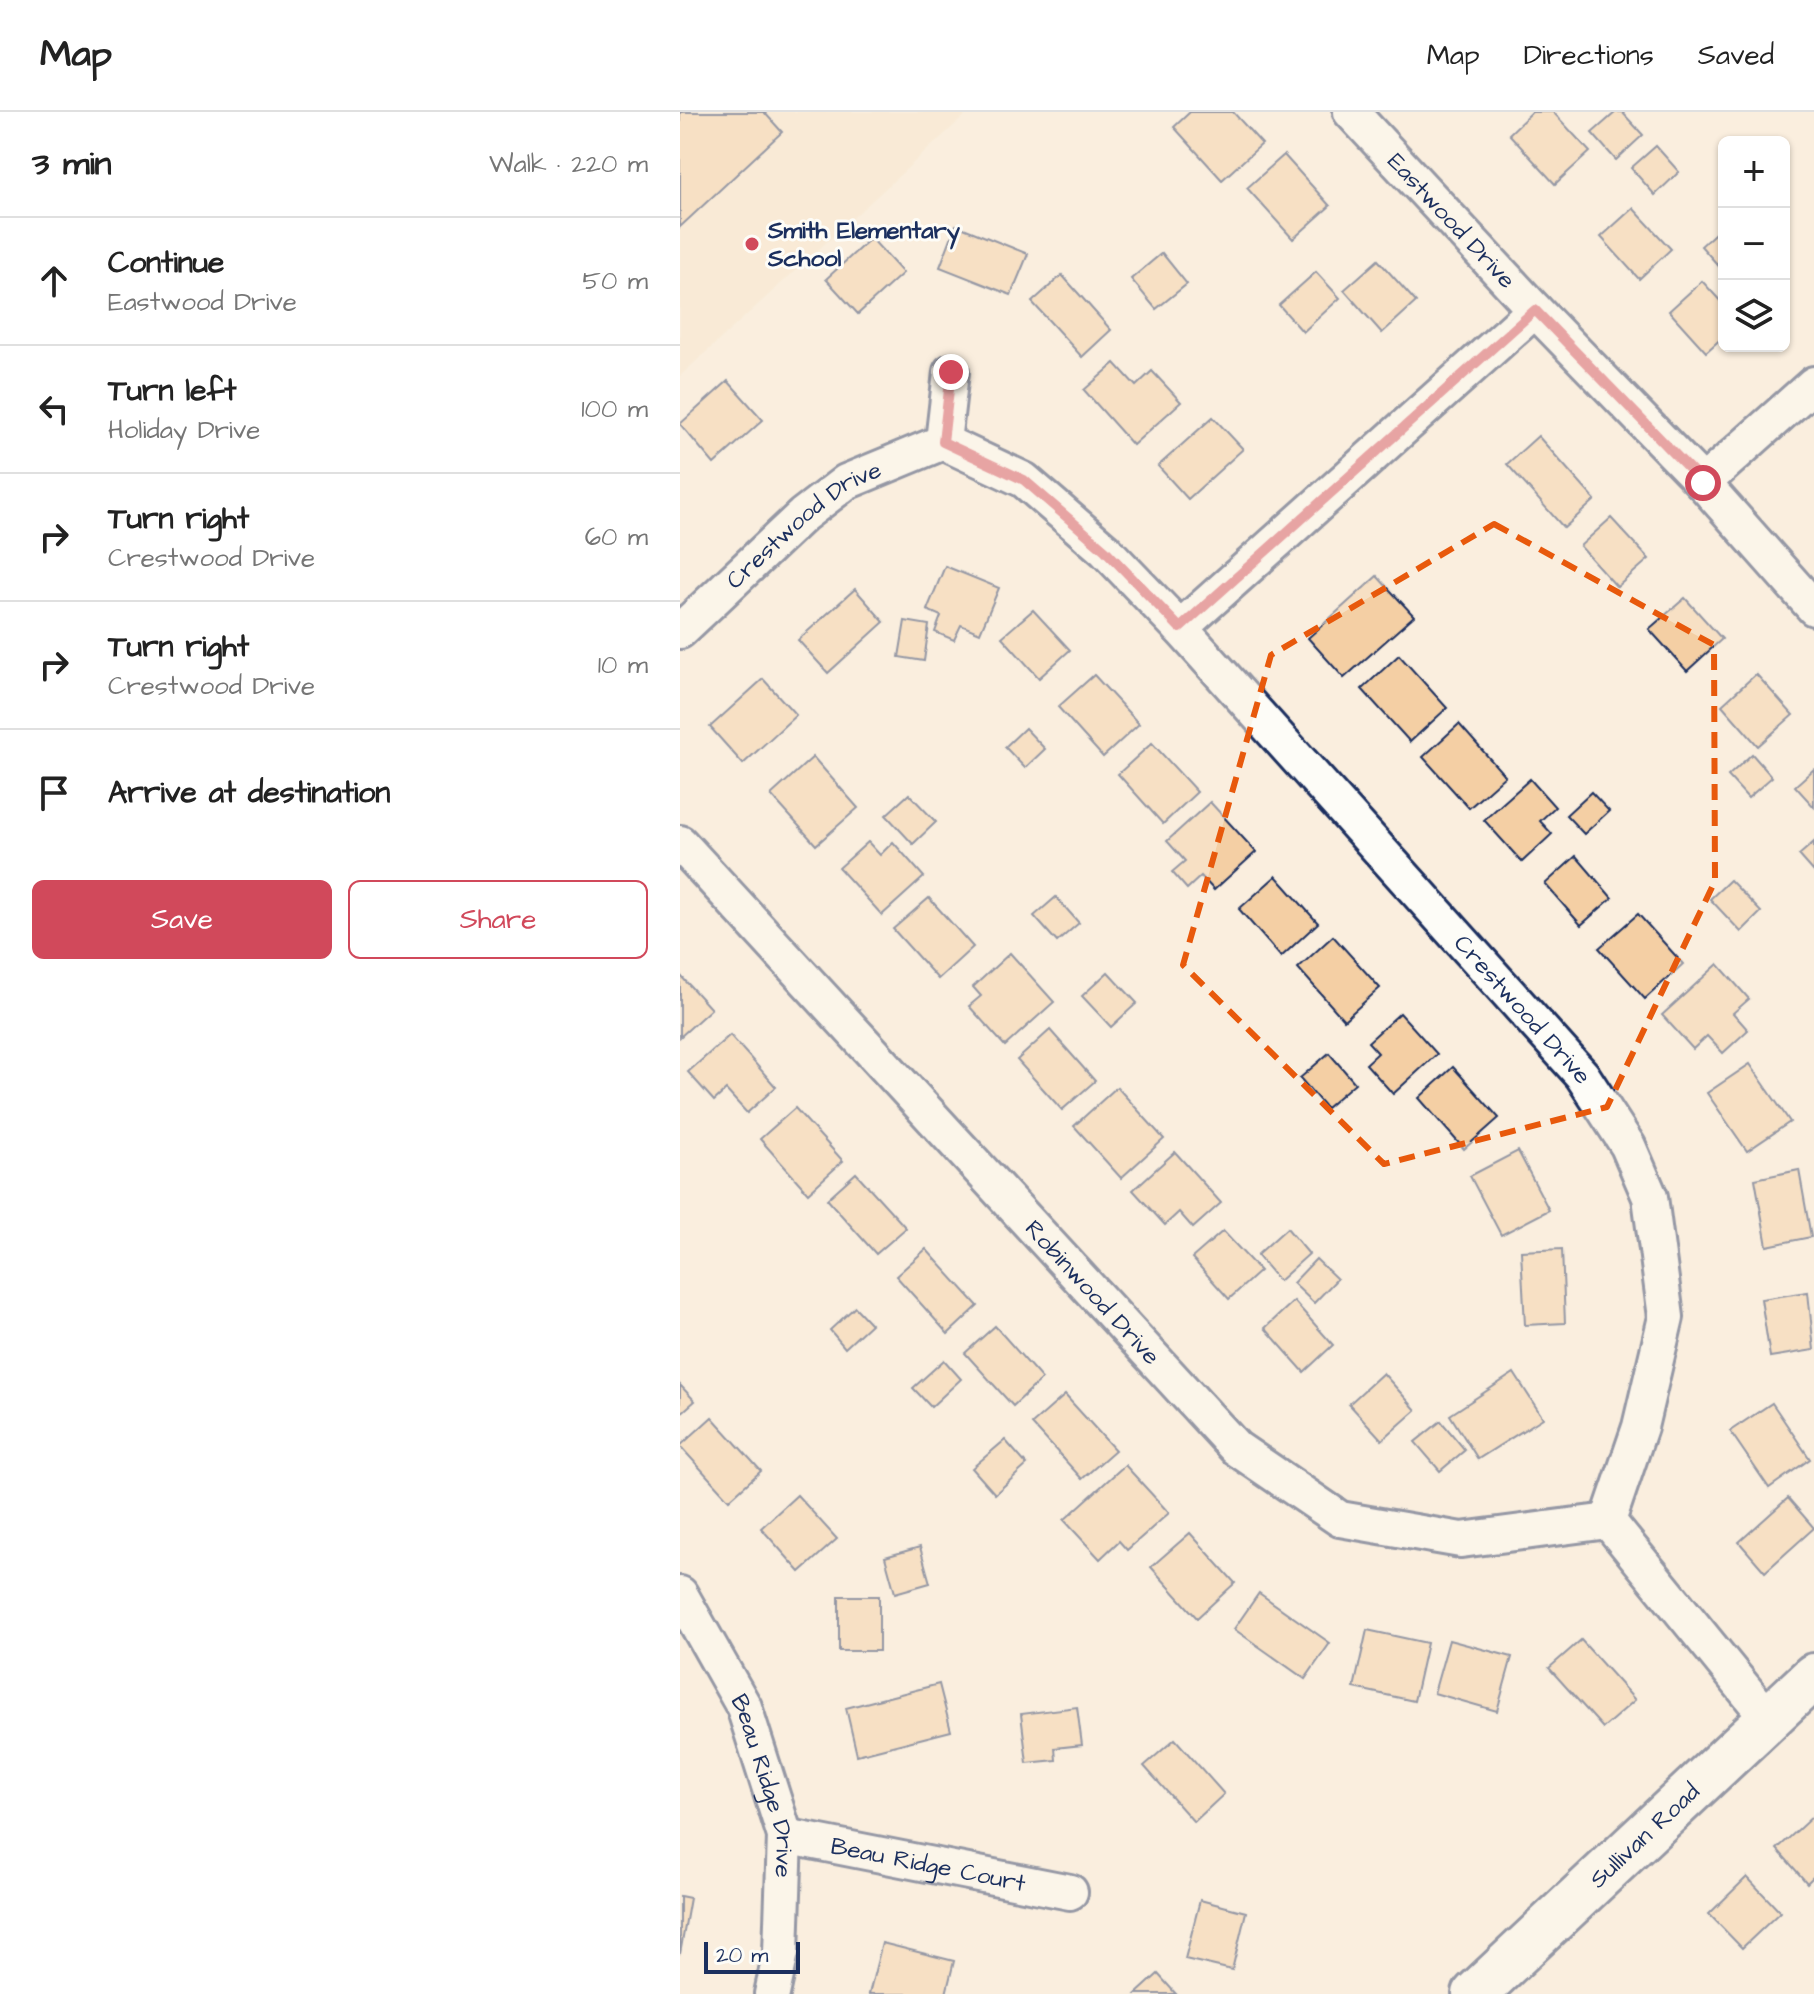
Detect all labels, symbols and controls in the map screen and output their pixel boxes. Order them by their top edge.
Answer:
text: Map [40,29,112,81]
text: Map [1427,36,1480,75]
text: Directions [1524,36,1654,75]
text: Saved [1698,36,1774,75]
map controls [1718,136,1790,352]
button: + [1718,136,1790,208]
text: 3 min [32,140,112,188]
text: Walk · 220 m [489,146,648,182]
street label: Eastwood Drive [1379,146,1523,297]
button: − [1718,208,1790,280]
place label: Smith Elementary School [767,214,961,276]
marker: Smith Elementary School [743,235,761,253]
text: Continue [108,242,224,284]
icon: ahead [32,259,76,303]
text: 50 m [583,263,648,299]
button: layers [1718,280,1790,352]
text: Eastwood Drive [108,284,297,320]
route end [933,354,969,390]
text: Turn left [108,370,236,412]
icon: left [32,387,76,431]
text: 100 m [581,391,648,427]
text: Holiday Drive [108,412,260,448]
street label: Crestwood Drive [719,453,886,597]
route start [1685,465,1721,501]
text: Turn right [108,498,249,540]
icon: right [32,515,76,559]
text: 60 m [585,519,648,555]
text: Crestwood Drive [108,540,315,576]
text: Turn right [108,626,249,668]
icon: right [32,643,76,687]
text: 10 m [598,647,648,683]
text: Crestwood Drive [108,668,315,704]
icon: arrive [32,771,76,815]
text: Arrive at destination [108,772,390,814]
button: Save [32,880,332,959]
button: Share [348,880,648,959]
street label: Crestwood Drive [1446,928,1599,1091]
street label: Robinwood Drive [1017,1213,1167,1373]
street label: Beau Ridge Drive [722,1688,801,1878]
street label: Sullivan Road [1582,1776,1708,1896]
street label: Beau Ridge Court [828,1829,1029,1901]
scale bar [704,1938,800,1974]
text: 20 m [716,1940,768,1971]

